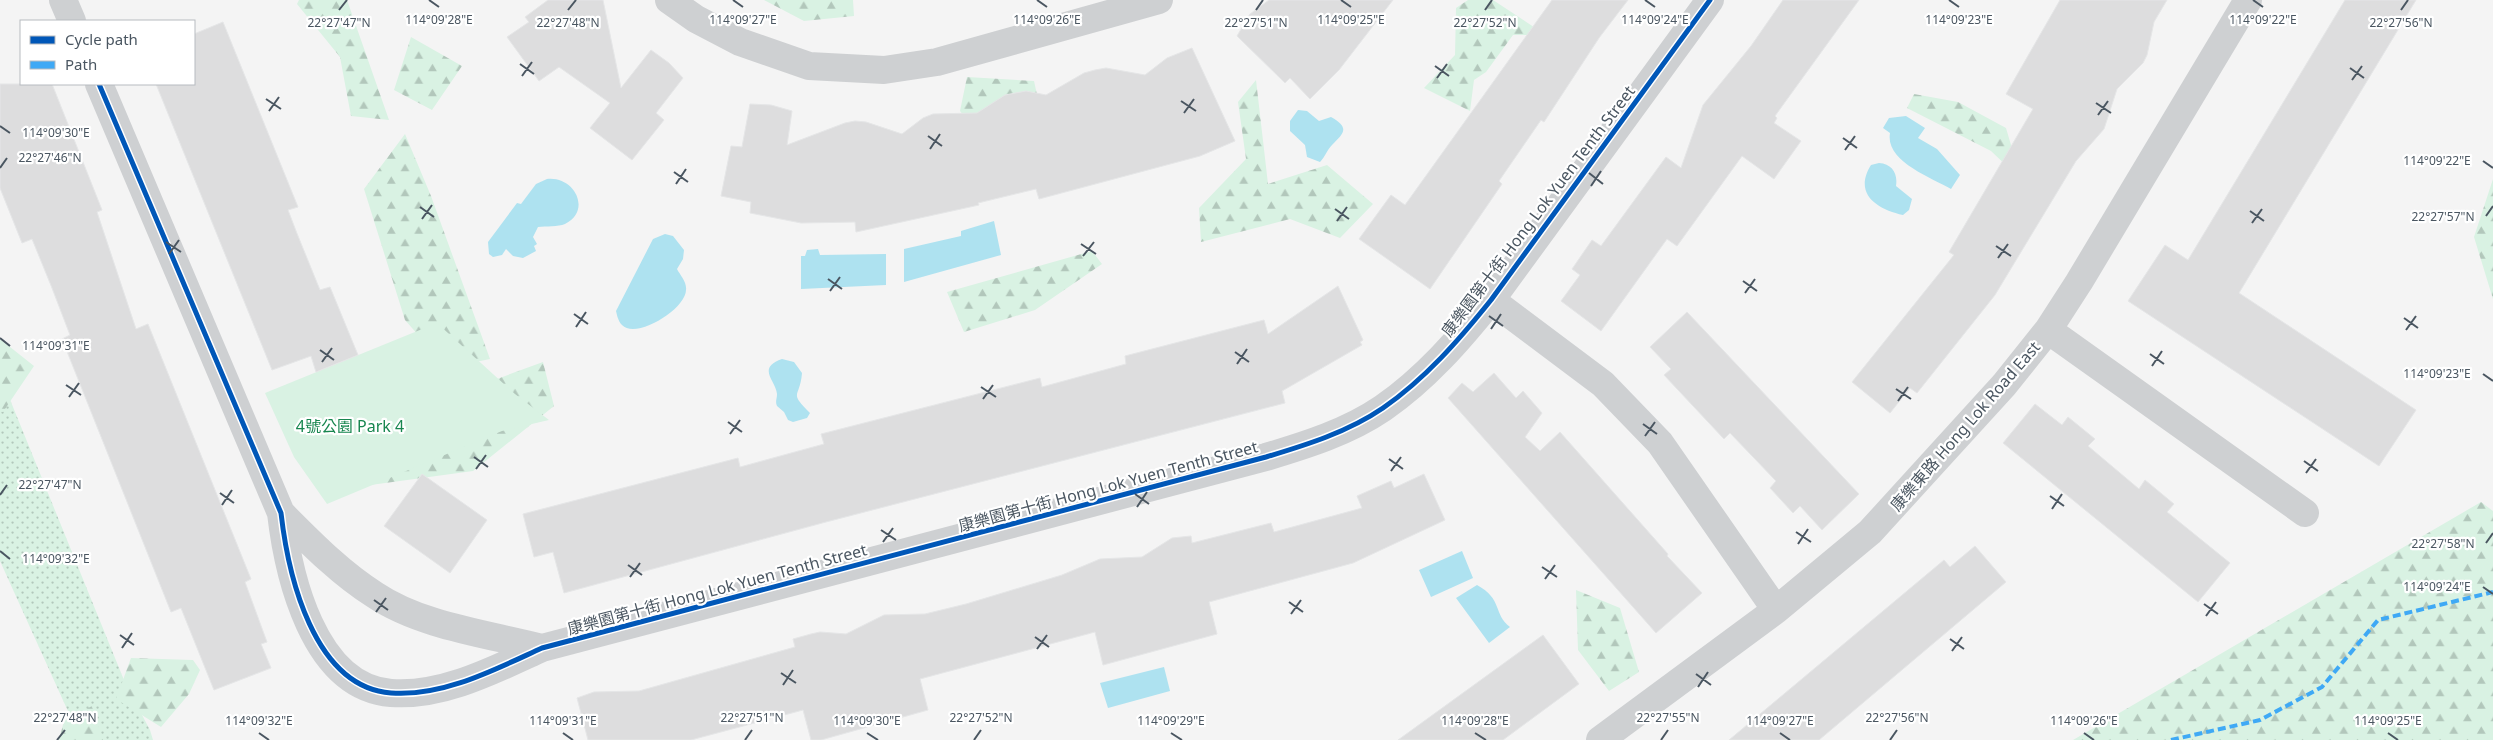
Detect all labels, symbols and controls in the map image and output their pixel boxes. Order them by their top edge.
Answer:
text: 114°09'28"E [405,11,473,28]
text: 114°09'27"E [709,11,777,28]
text: 114°09'26"E [1013,11,1081,28]
text: 114°09'25"E [1317,11,1385,28]
text: 114°09'24"E [1621,11,1689,28]
text: 114°09'23"E [1925,11,1993,28]
text: 114°09'22"E [2229,11,2297,28]
text: 22°27'47"N [307,14,371,31]
text: 22°27'48"N [536,14,600,31]
text: 22°27'51"N [1224,14,1288,31]
text: 22°27'52"N [1453,14,1517,31]
text: 22°27'56"N [2369,14,2433,31]
legend [20,20,195,85]
text: Cycle path [65,29,138,49]
text: Path [65,54,97,74]
street label: 康樂園第十街 Hong Lok Yuen Tenth Street [1436,81,1640,341]
text: 114°09'30"E [22,124,90,141]
text: 22°27'46"N [18,149,82,166]
text: 114°09'22"E [2403,152,2471,169]
text: 22°27'57"N [2411,208,2475,225]
street label: 康樂東路 Hong Lok Road East [1885,336,2045,516]
text: 114°09'31"E [22,337,90,354]
text: 114°09'23"E [2403,365,2471,382]
park label: 4號公園 Park 4 [296,415,404,437]
street label: 康樂園第十街 Hong Lok Yuen Tenth Street [956,435,1260,537]
text: 22°27'47"N [18,476,82,493]
text: 22°27'58"N [2411,535,2475,552]
street label: 康樂園第十街 Hong Lok Yuen Tenth Street [565,538,869,640]
text: 114°09'32"E [22,550,90,567]
text: 114°09'24"E [2403,578,2471,595]
text: 22°27'48"N [33,709,97,726]
text: 22°27'51"N [720,709,784,726]
text: 22°27'52"N [949,709,1013,726]
text: 22°27'55"N [1636,709,1700,726]
text: 22°27'56"N [1865,709,1929,726]
text: 114°09'32"E [225,712,293,729]
text: 114°09'31"E [529,712,597,729]
text: 114°09'30"E [833,712,901,729]
text: 114°09'29"E [1137,712,1205,729]
text: 114°09'28"E [1441,712,1509,729]
text: 114°09'27"E [1746,712,1814,729]
text: 114°09'26"E [2050,712,2118,729]
text: 114°09'25"E [2354,712,2422,729]

